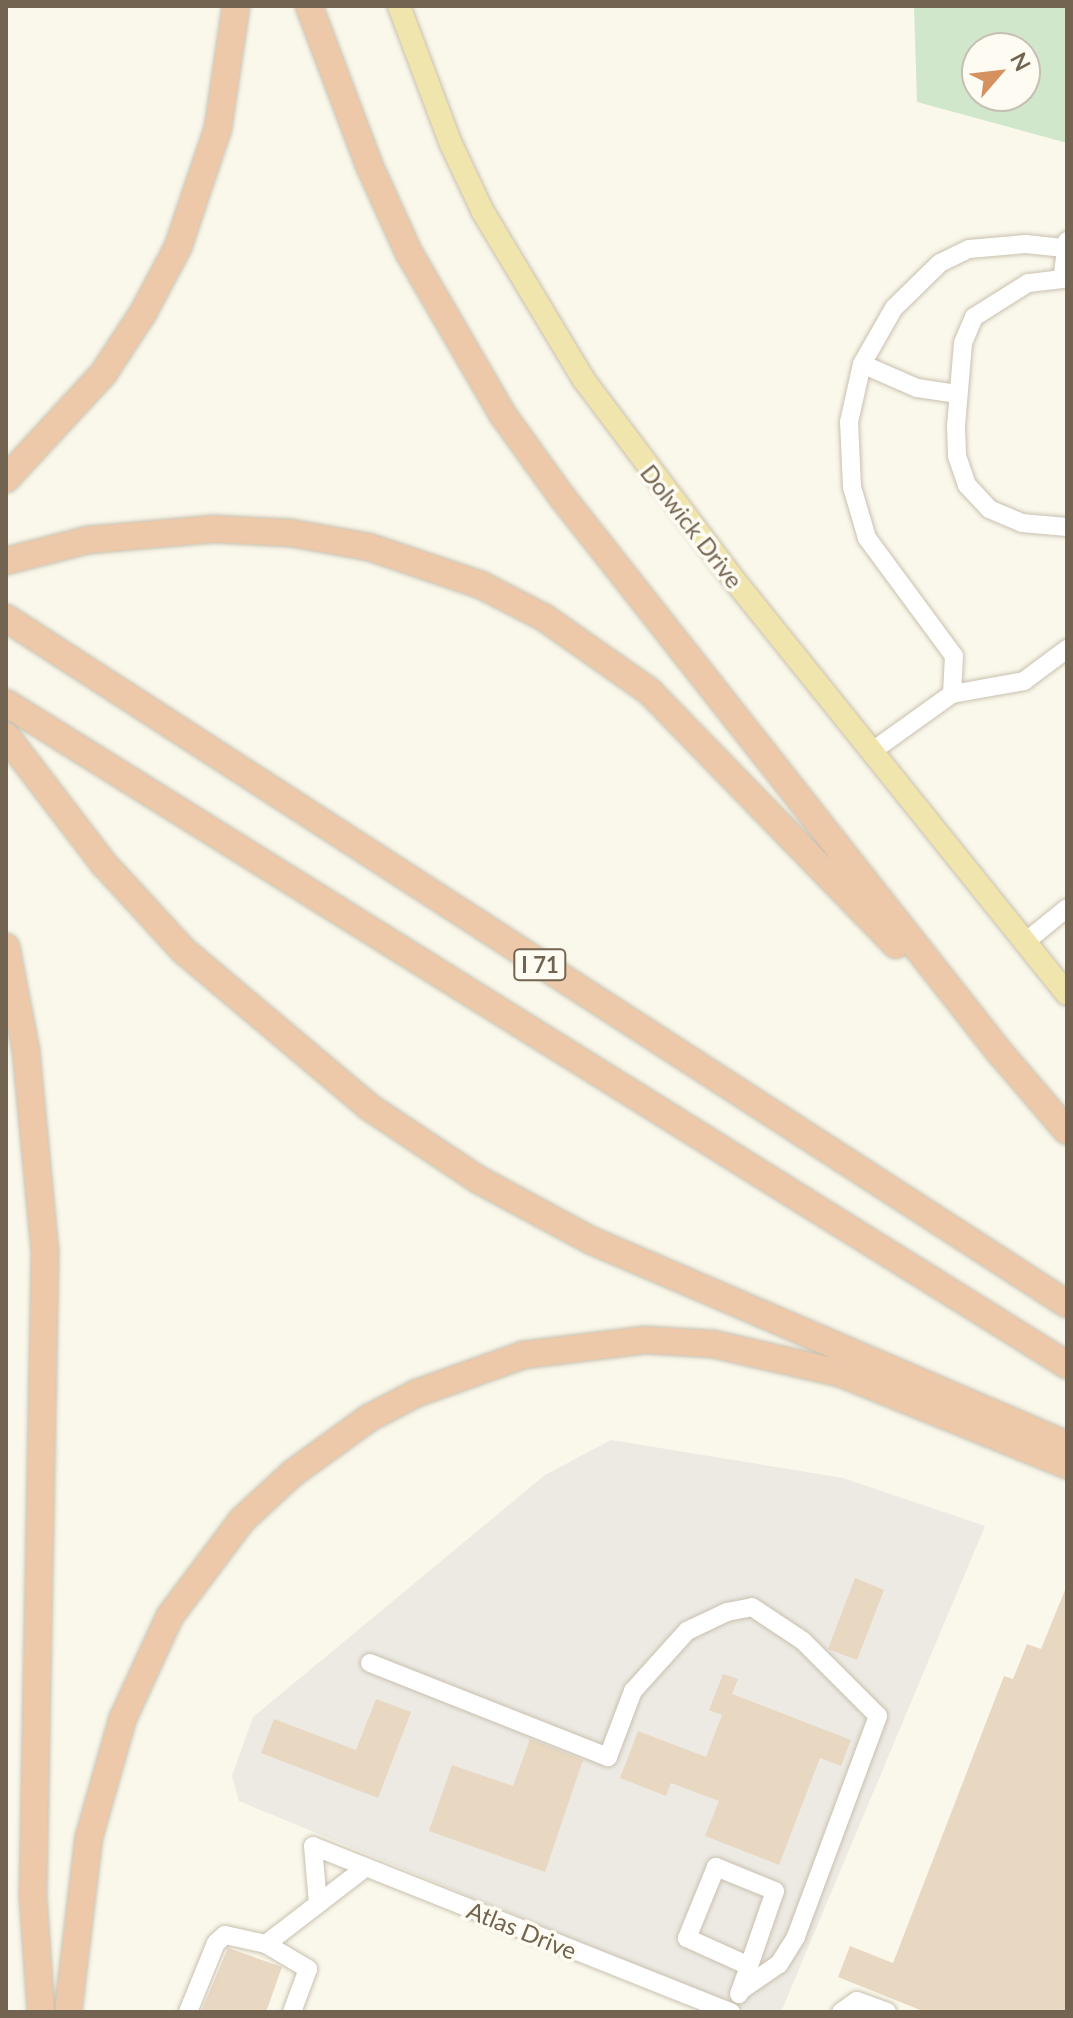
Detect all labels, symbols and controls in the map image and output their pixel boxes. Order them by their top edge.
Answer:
north arrow [961,32,1041,112]
text: N [1005,48,1037,75]
street label: Dolwick Drive [635,458,749,594]
road number: I 71 [512,947,568,983]
street label: Atlas Drive [463,1895,581,1965]

